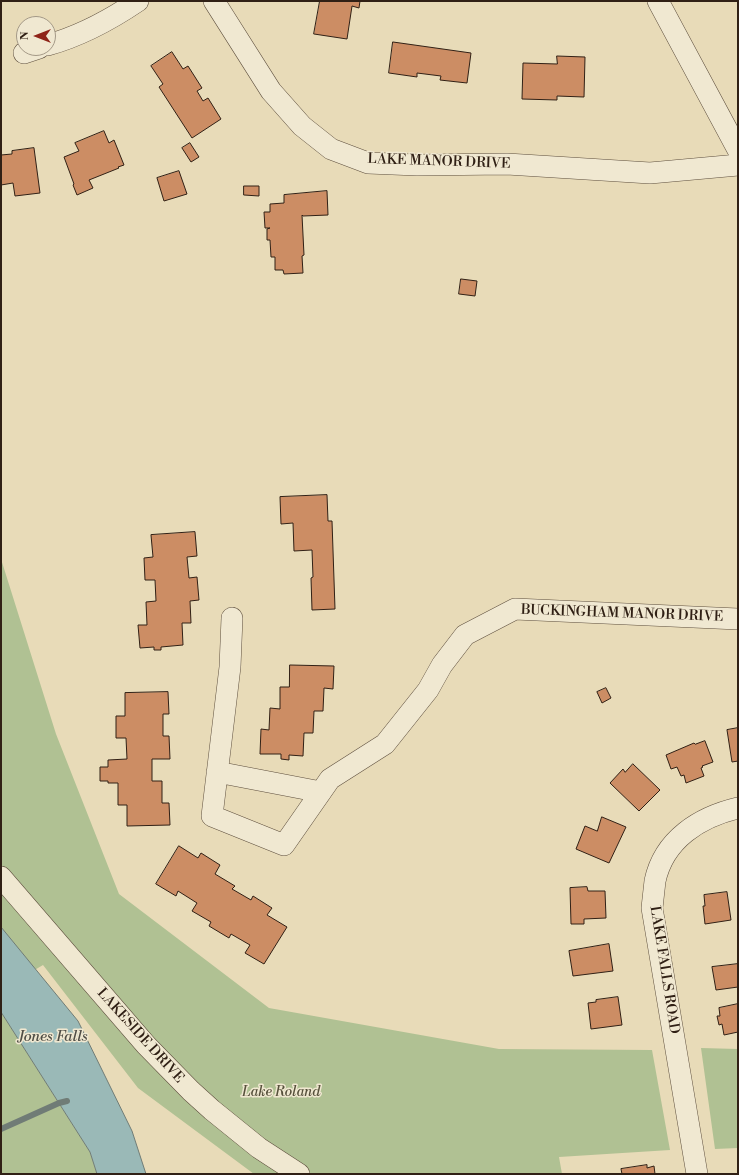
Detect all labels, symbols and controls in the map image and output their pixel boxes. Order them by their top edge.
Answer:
north arrow [16,16,56,56]
text: N [18,32,32,40]
street label: LAKE MANOR DRIVE [367,151,511,173]
street label: BUCKINGHAM MANOR DRIVE [521,602,723,626]
street label: LAKE FALLS ROAD [646,905,682,1035]
street label: LAKESIDE DRIVE [93,985,187,1087]
water label: Jones Falls [18,1028,88,1046]
park label: Lake Roland [242,1085,320,1101]

